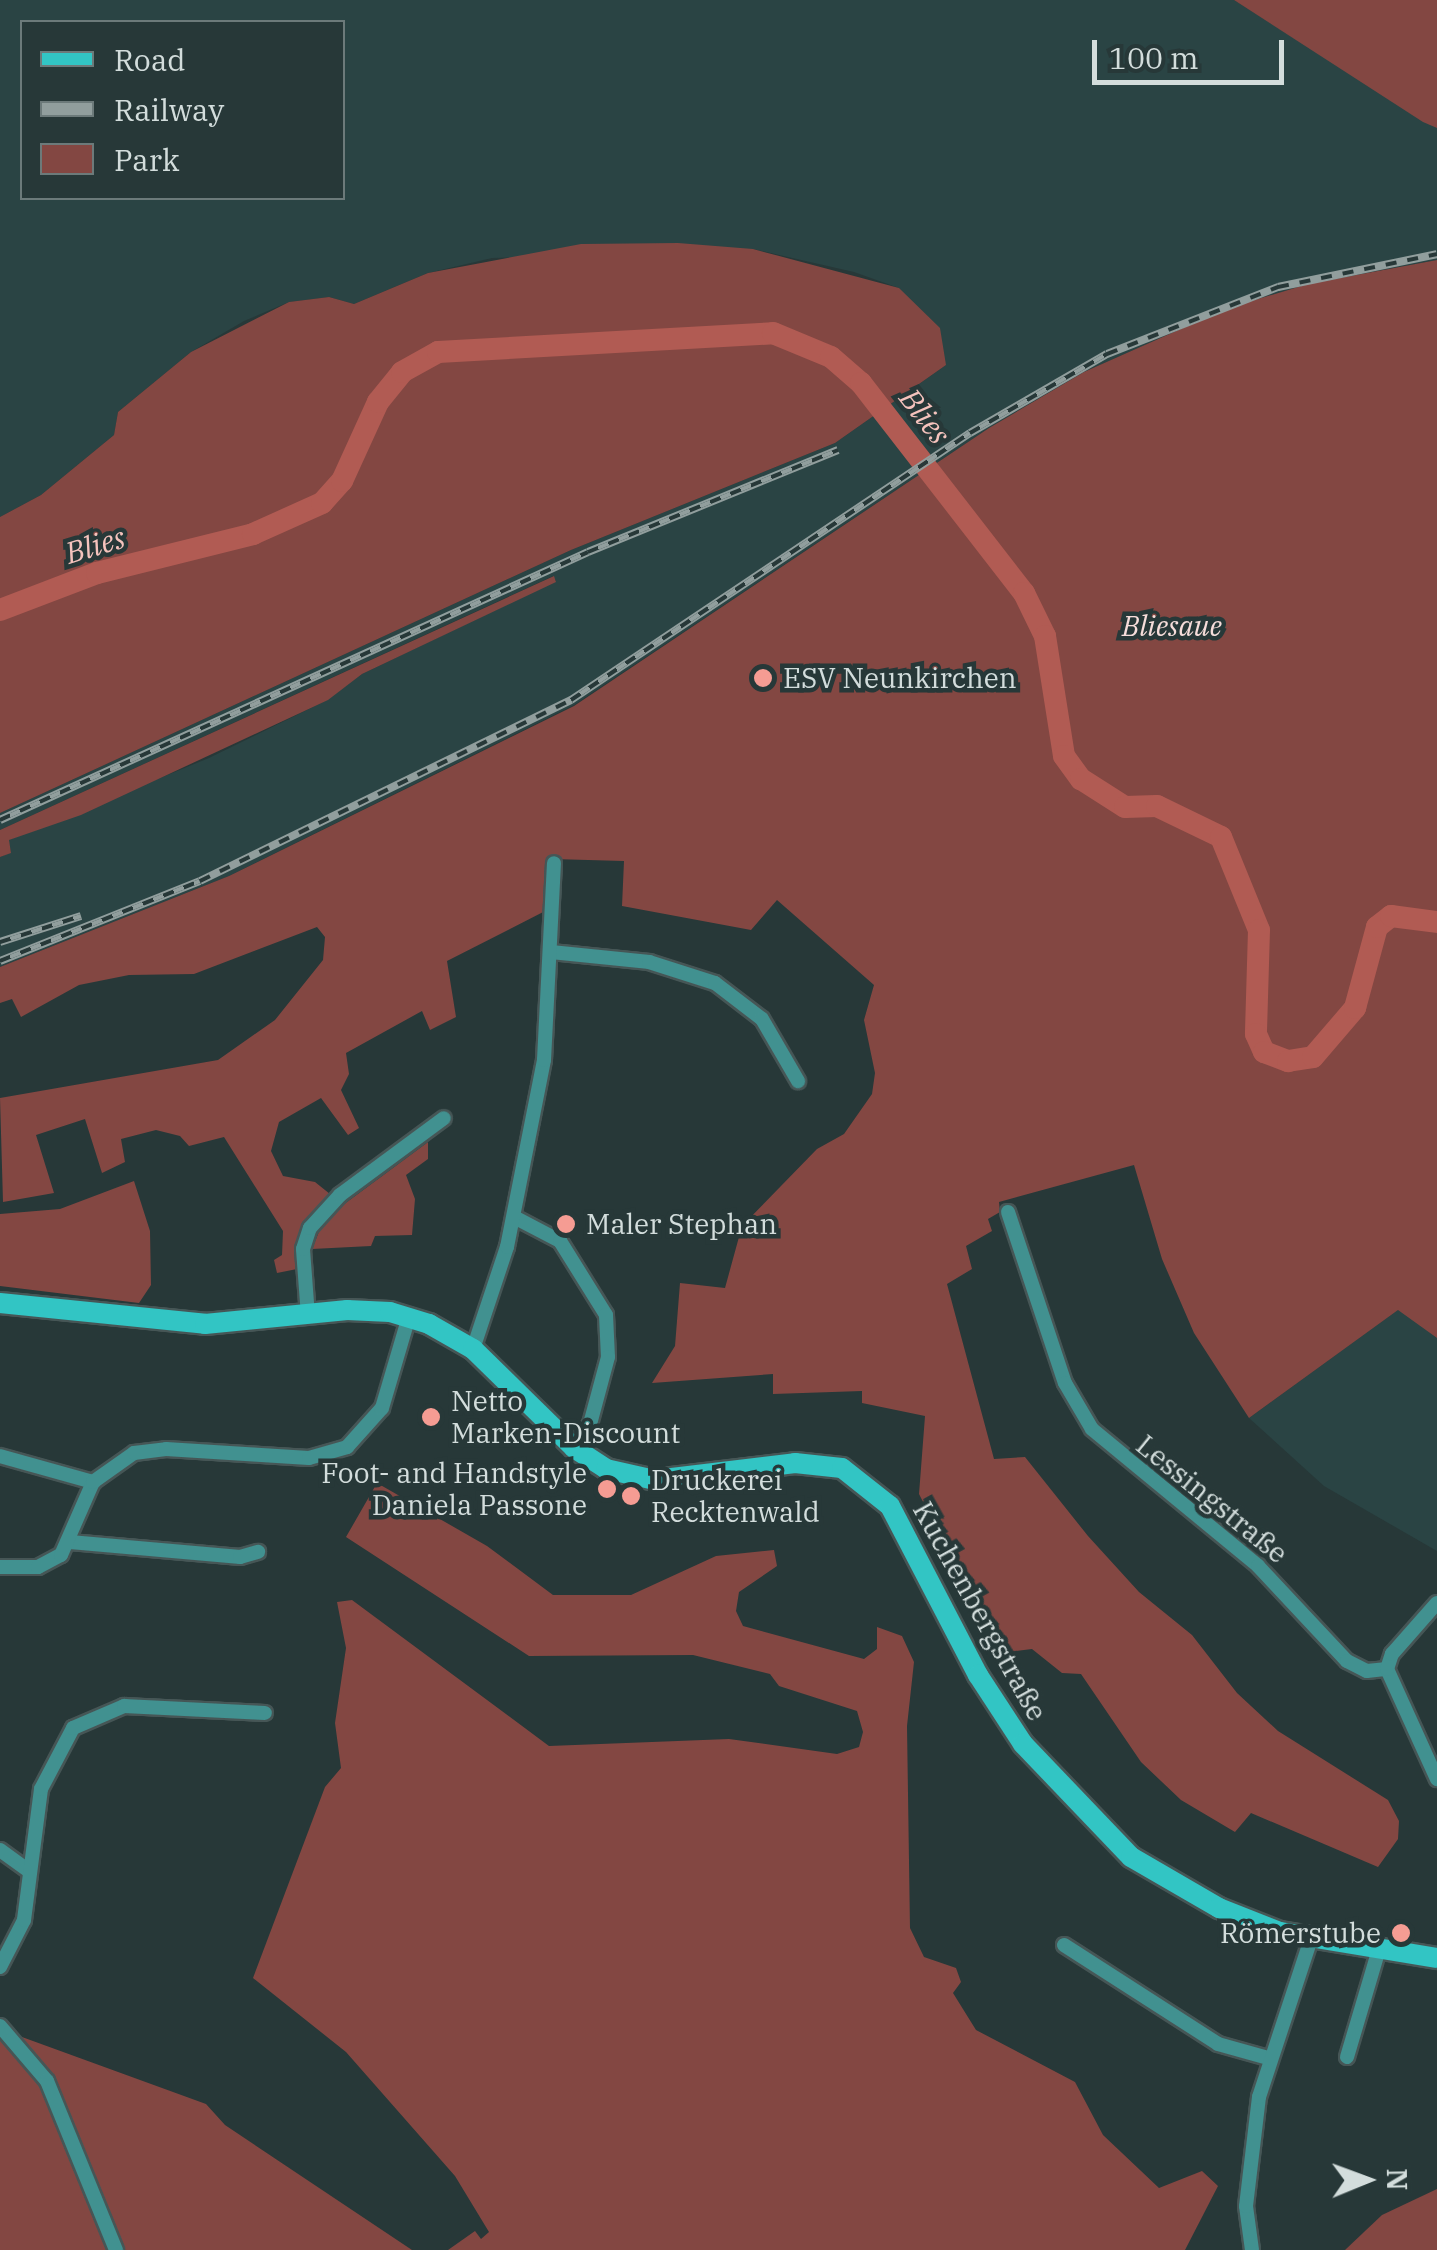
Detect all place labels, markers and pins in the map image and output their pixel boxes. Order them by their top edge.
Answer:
place label: ESV Neunkirchen [783,661,1017,695]
marker: ESV Neunkirchen [752,667,774,689]
place label: Maler Stephan [586,1207,777,1241]
marker: Maler Stephan [555,1213,577,1235]
place label: Netto Marken-Discount [451,1384,680,1450]
marker: Netto Marken-Discount [420,1406,442,1428]
place label: Foot- and Handstyle Daniela Passone [321,1456,587,1522]
place label: Druckerei Recktenwald [651,1463,820,1529]
marker: Foot- and Handstyle Daniela Passone [596,1478,618,1500]
marker: Druckerei Recktenwald [620,1485,642,1507]
place label: Römerstube [1220,1916,1381,1950]
marker: Römerstube [1390,1922,1412,1944]

